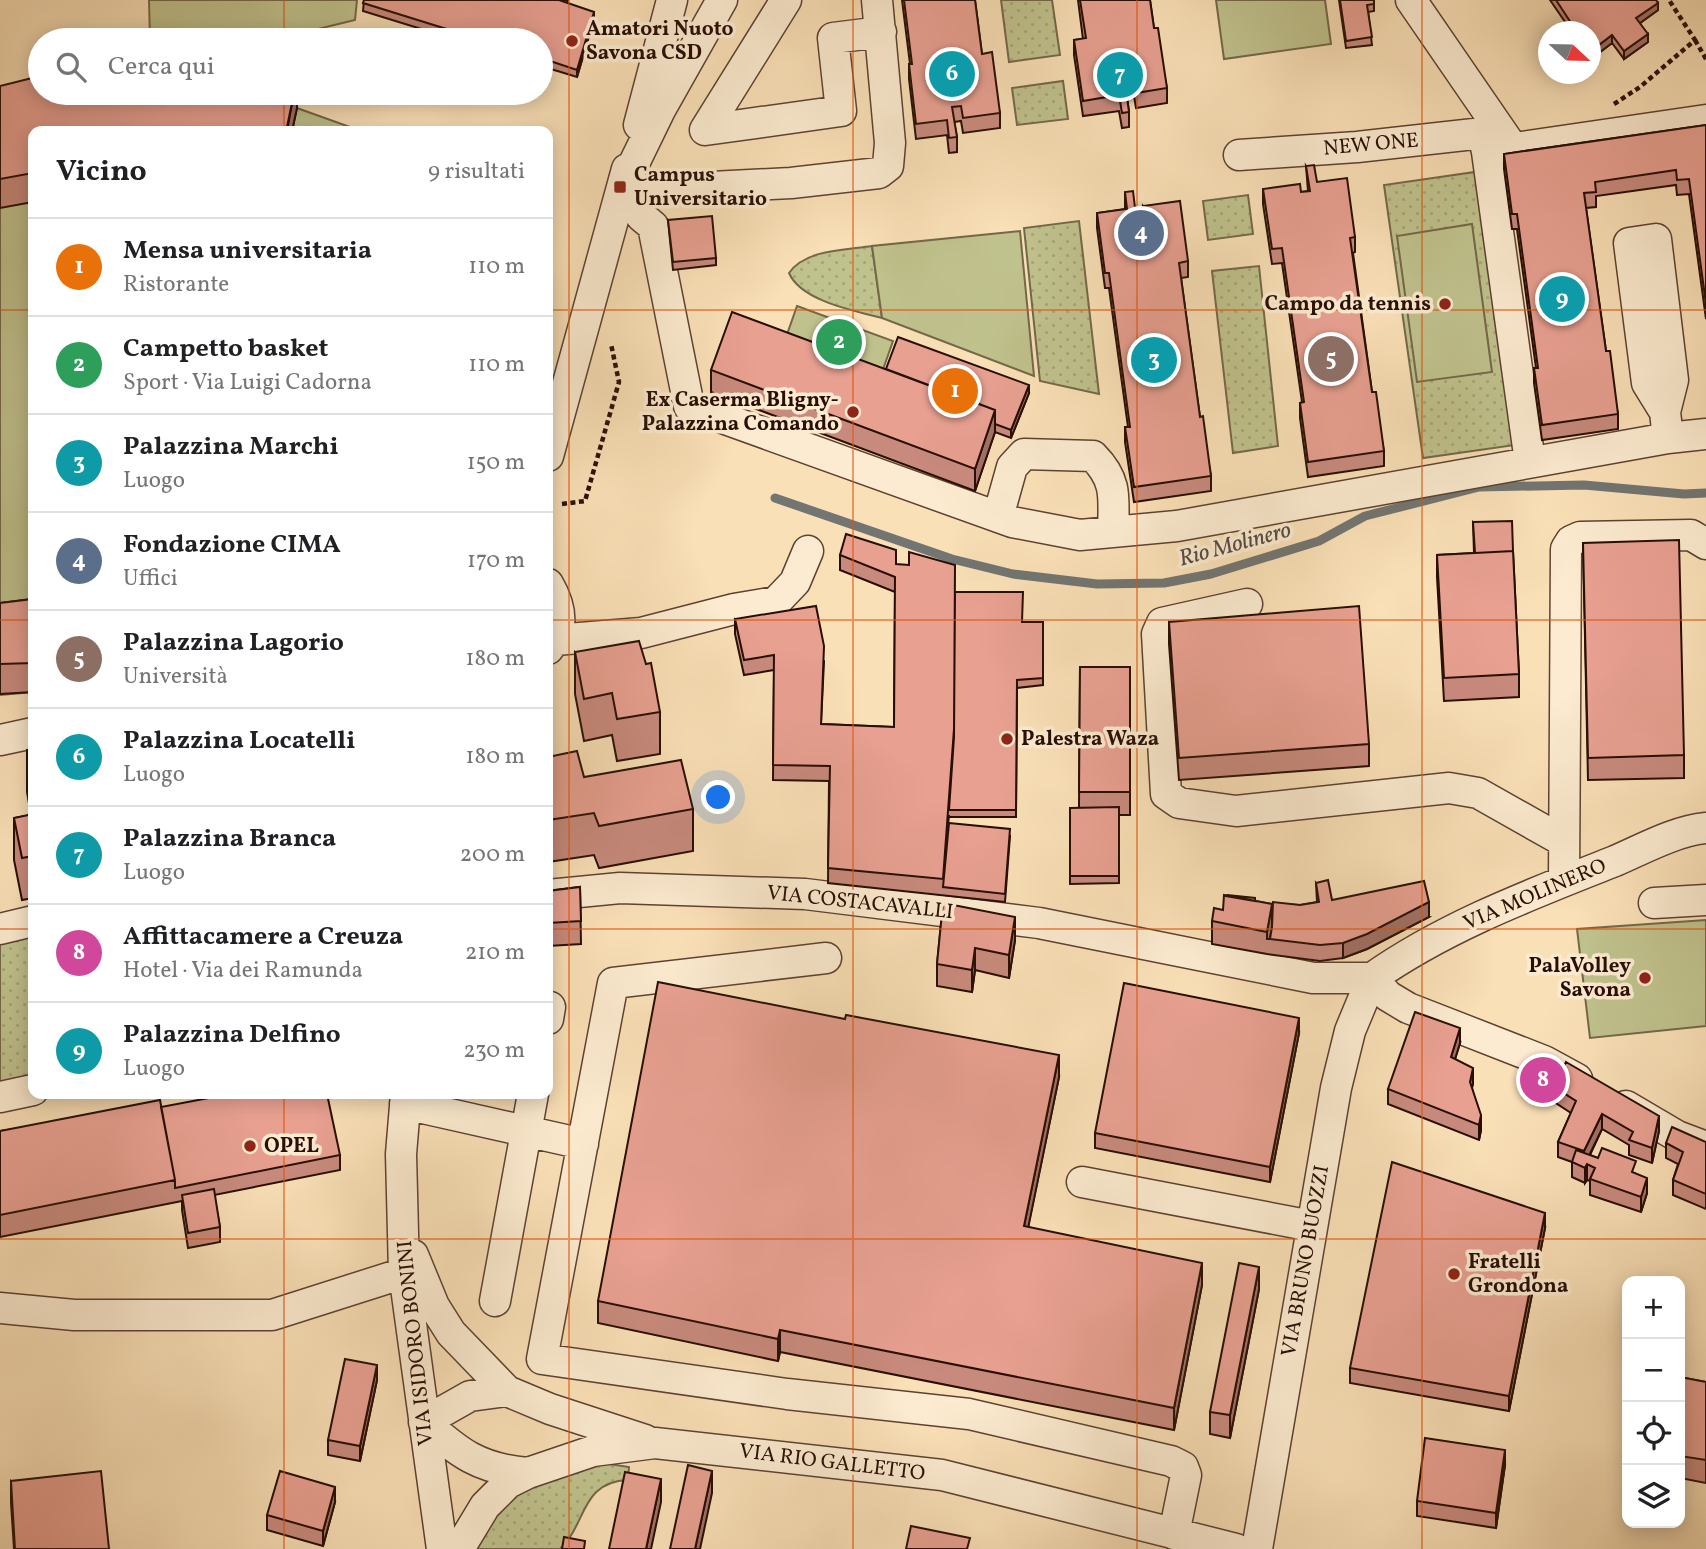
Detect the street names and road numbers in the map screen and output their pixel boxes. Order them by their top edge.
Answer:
street label: NEW ONE [1322,126,1420,164]
street label: VIA MOLINERO [1459,852,1611,938]
street label: VIA COSTACAVALLI [765,879,955,927]
street label: VIA BRUNO BUOZZI [1275,1163,1337,1359]
street label: VIA ISIDORO BONINI [391,1239,441,1447]
street label: VIA RIO GALLETTO [737,1437,927,1489]

